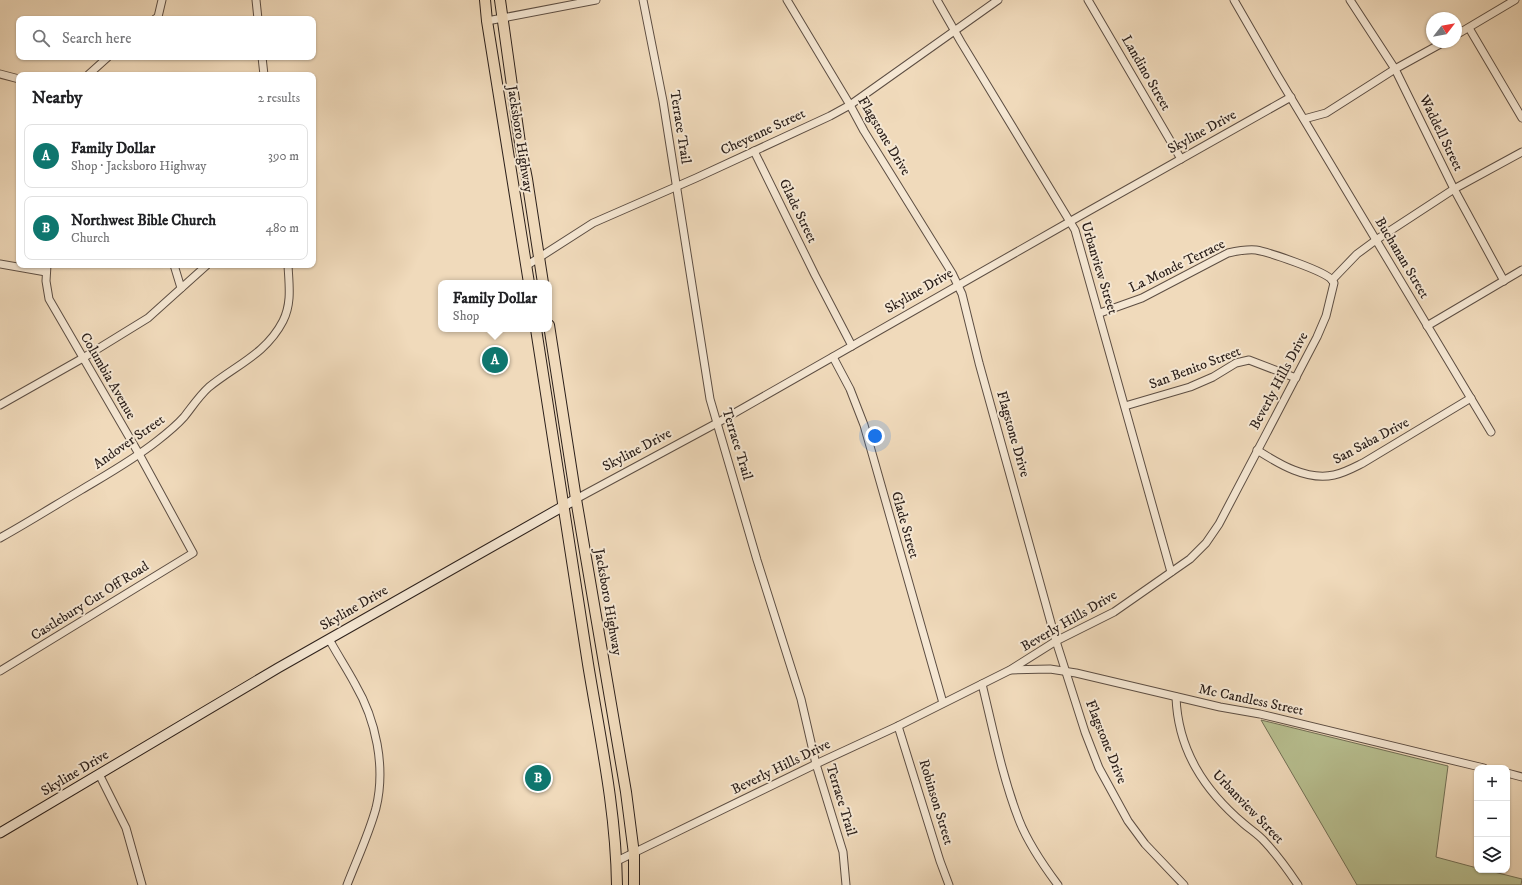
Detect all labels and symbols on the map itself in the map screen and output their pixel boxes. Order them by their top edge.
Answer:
north arrow [1426,12,1462,48]
street label: Landino Street [1117,32,1175,114]
street label: Jacksboro Highway [502,82,537,194]
street label: Terrace Trail [665,89,695,166]
street label: Waddell Street [1414,91,1467,174]
street label: Flagstone Drive [853,93,915,179]
street label: Cheyenne Street [718,104,809,159]
street label: Skyline Drive [1165,106,1240,158]
street label: Glade Street [775,176,821,246]
street label: Buchanan Street [1371,214,1434,302]
street label: Urbanview Street [1076,219,1122,317]
street label: La Monde Terrace [1126,235,1228,297]
street label: Skyline Drive [882,264,956,318]
street label: Beverly Hills Drive [1246,329,1312,433]
street label: Columbia Avenue [76,330,140,423]
street label: San Benito Street [1147,342,1244,394]
pin: A [482,345,508,375]
street label: Flagstone Drive [992,389,1034,479]
street label: Terrace Trail [718,406,757,483]
street label: Andover Street [90,410,169,473]
street label: San Saba Drive [1330,413,1412,469]
street label: Skyline Drive [599,424,675,476]
your location [865,426,885,446]
street label: Glade Street [887,489,923,561]
street label: Jacksboro Highway [589,545,626,657]
street label: Castlebury Cut Off Road [28,557,152,645]
street label: Skyline Drive [317,581,391,635]
street label: Beverly Hills Drive [1018,586,1120,656]
street label: Mc Candless Street [1197,680,1305,720]
street label: Flagstone Drive [1081,697,1131,787]
street label: Beverly Hills Drive [729,735,834,799]
street label: Skyline Drive [38,746,112,800]
street label: Robinson Street [914,757,958,847]
street label: Terrace Trail [822,762,861,839]
pin: B [525,763,551,793]
street label: Urbanview Street [1208,766,1288,848]

